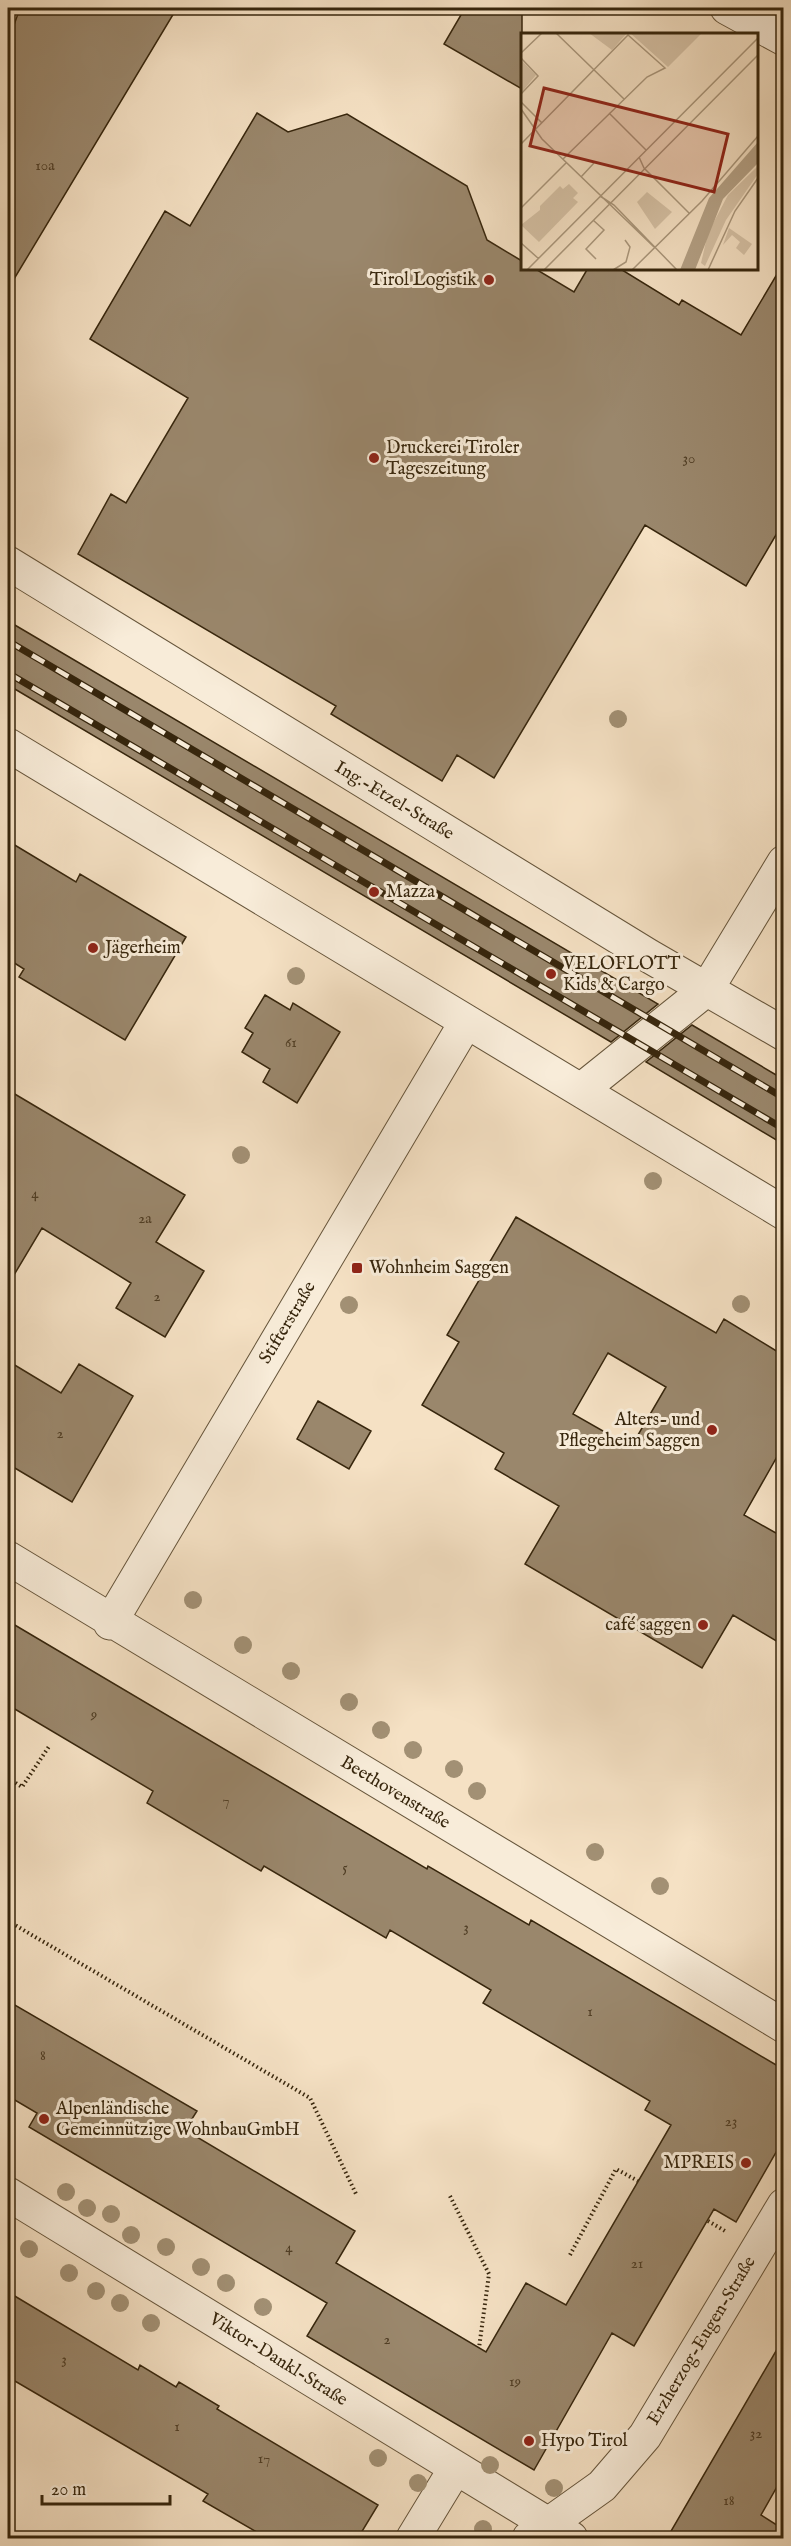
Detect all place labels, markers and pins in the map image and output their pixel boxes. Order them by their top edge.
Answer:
place label: Tirol Logistik [370,269,477,292]
marker: Tirol Logistik [482,273,496,287]
place label: Druckerei Tiroler Tageszeitung [386,437,520,481]
marker: Druckerei Tiroler Tageszeitung [367,451,381,465]
place label: Mazza [386,881,435,904]
marker: Mazza [367,885,381,899]
place label: Jägerheim [103,937,181,960]
marker: Jägerheim [86,941,100,955]
place label: VELOFLOTT Kids & Cargo [562,953,680,997]
marker: VELOFLOTT Kids & Cargo [544,967,558,981]
place label: Wohnheim Saggen [369,1257,509,1280]
marker: Wohnheim Saggen [350,1261,364,1275]
place label: Alters- und Pflegeheim Saggen [559,1409,700,1453]
marker: Alters- und Pflegeheim Saggen [705,1423,719,1437]
place label: café saggen [605,1614,691,1637]
marker: café saggen [696,1618,710,1632]
place label: Alpenländische Gemeinnützige WohnbauGmbH [55,2098,300,2142]
marker: Alpenländische Gemeinnützige WohnbauGmbH [37,2112,51,2126]
place label: MPREIS [664,2152,734,2175]
marker: MPREIS [739,2156,753,2170]
place label: Hypo Tirol [541,2430,628,2453]
marker: Hypo Tirol [522,2434,536,2448]

